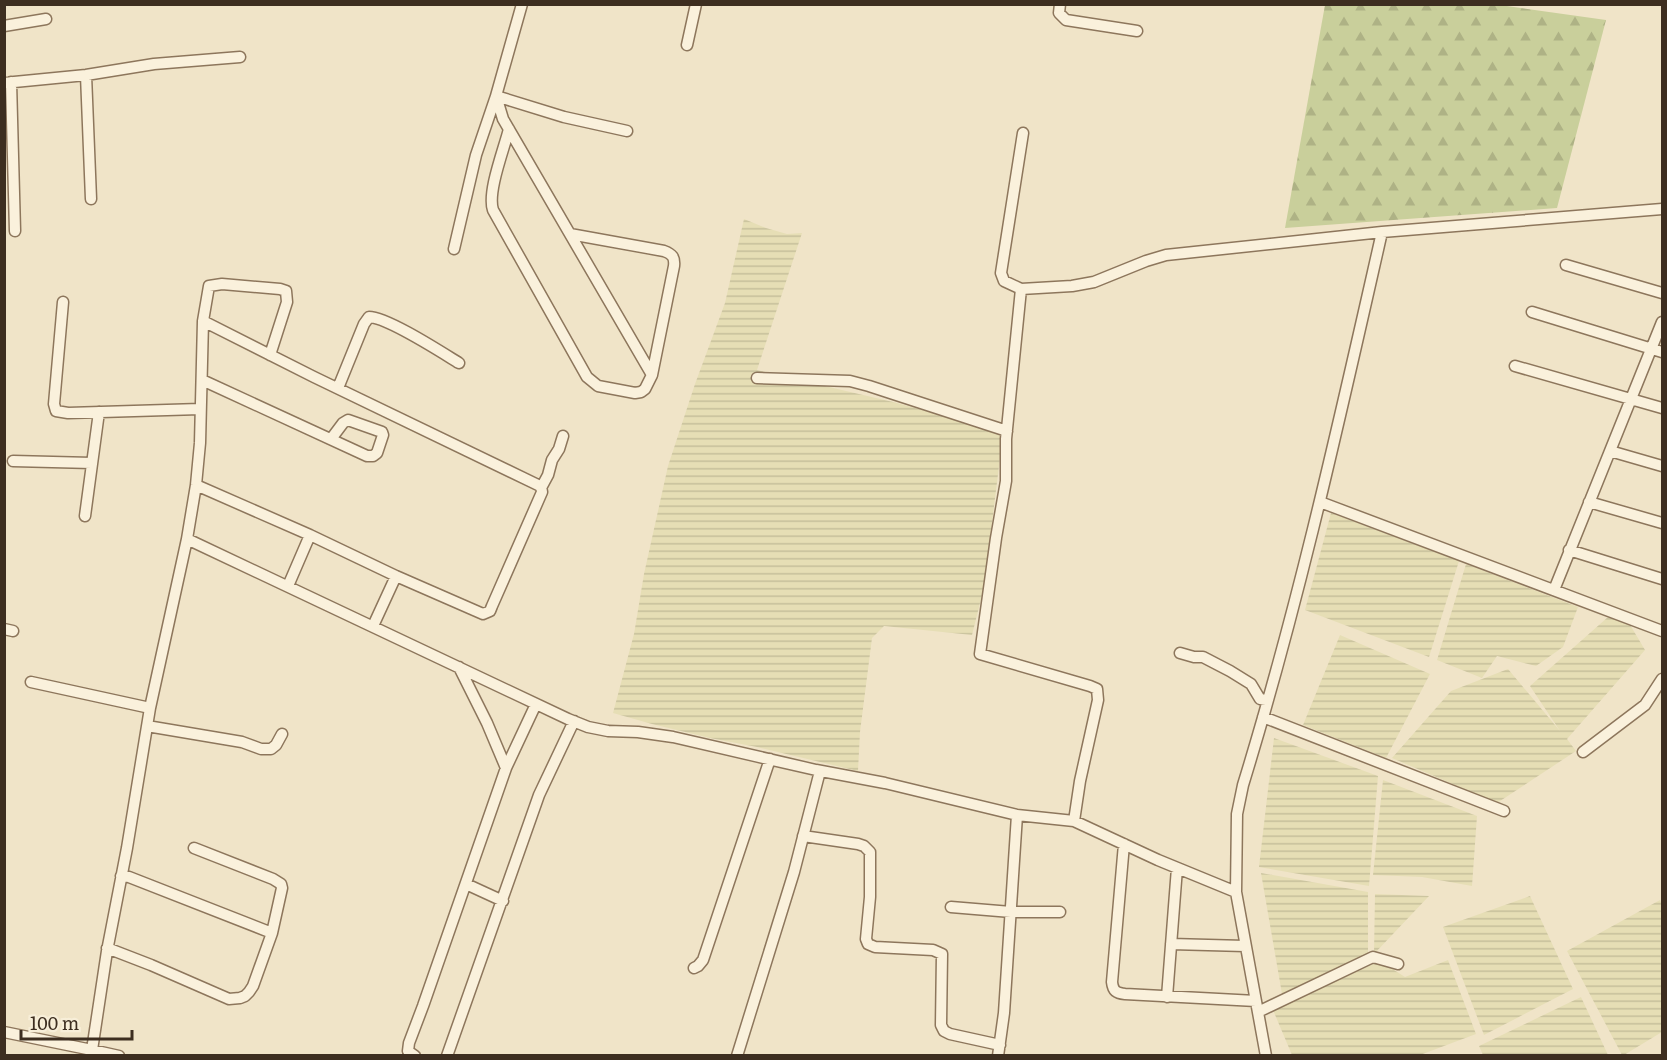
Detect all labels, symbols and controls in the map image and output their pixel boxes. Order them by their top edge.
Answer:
scale bar [21,1003,132,1041]
text: 100 m [30,1009,79,1036]

